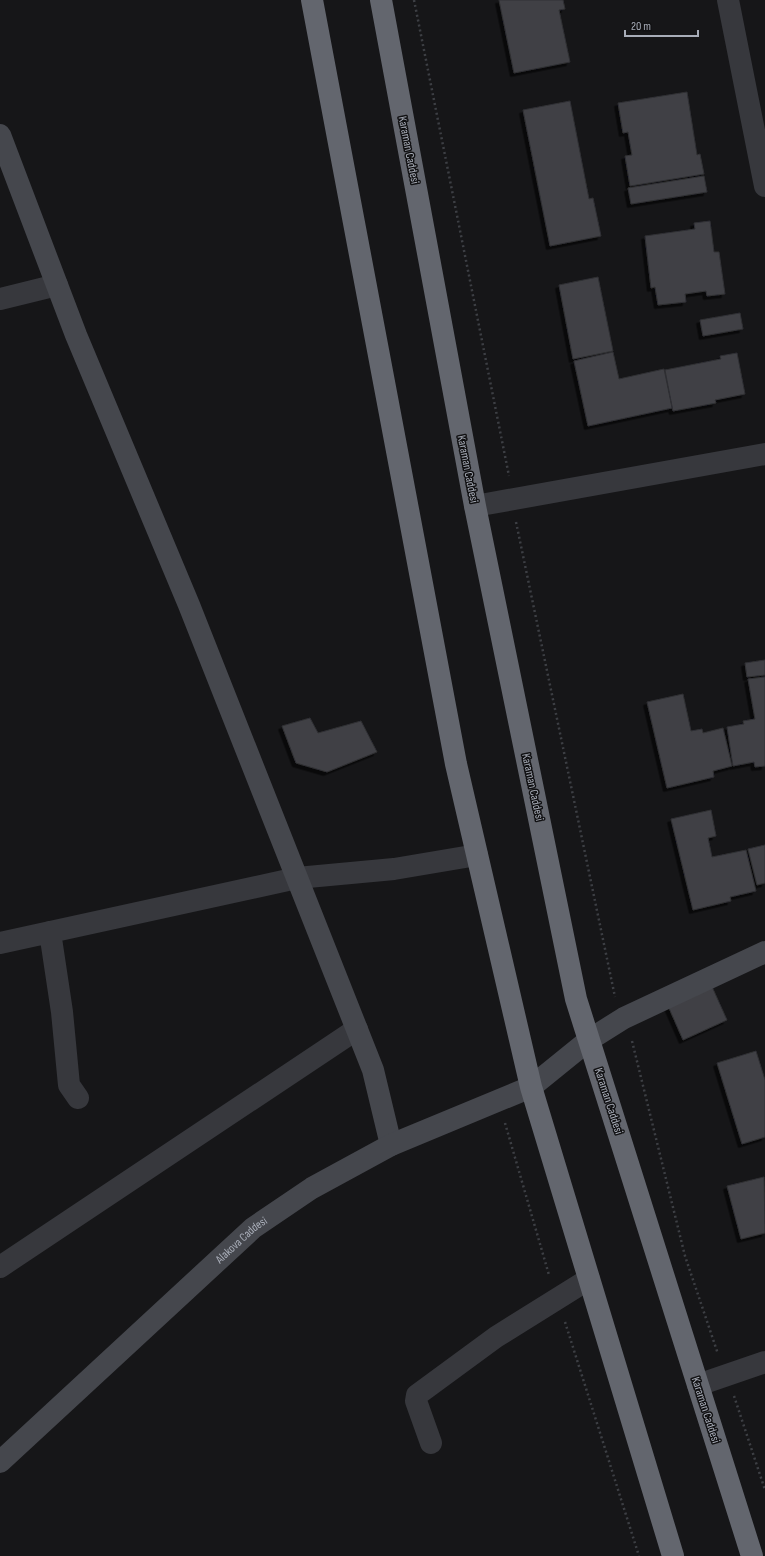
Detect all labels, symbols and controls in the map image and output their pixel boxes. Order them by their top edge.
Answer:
scale bar [625,12,698,38]
text: 20 m [631,19,651,34]
street label: Karaman Caddesi [395,115,422,185]
street label: Karaman Caddesi [454,434,481,504]
street label: Karaman Caddesi [518,752,547,822]
street label: Karaman Caddesi [591,1066,626,1136]
street label: Alakova Caddesi [212,1214,270,1268]
street label: Karaman Caddesi [688,1375,723,1445]

